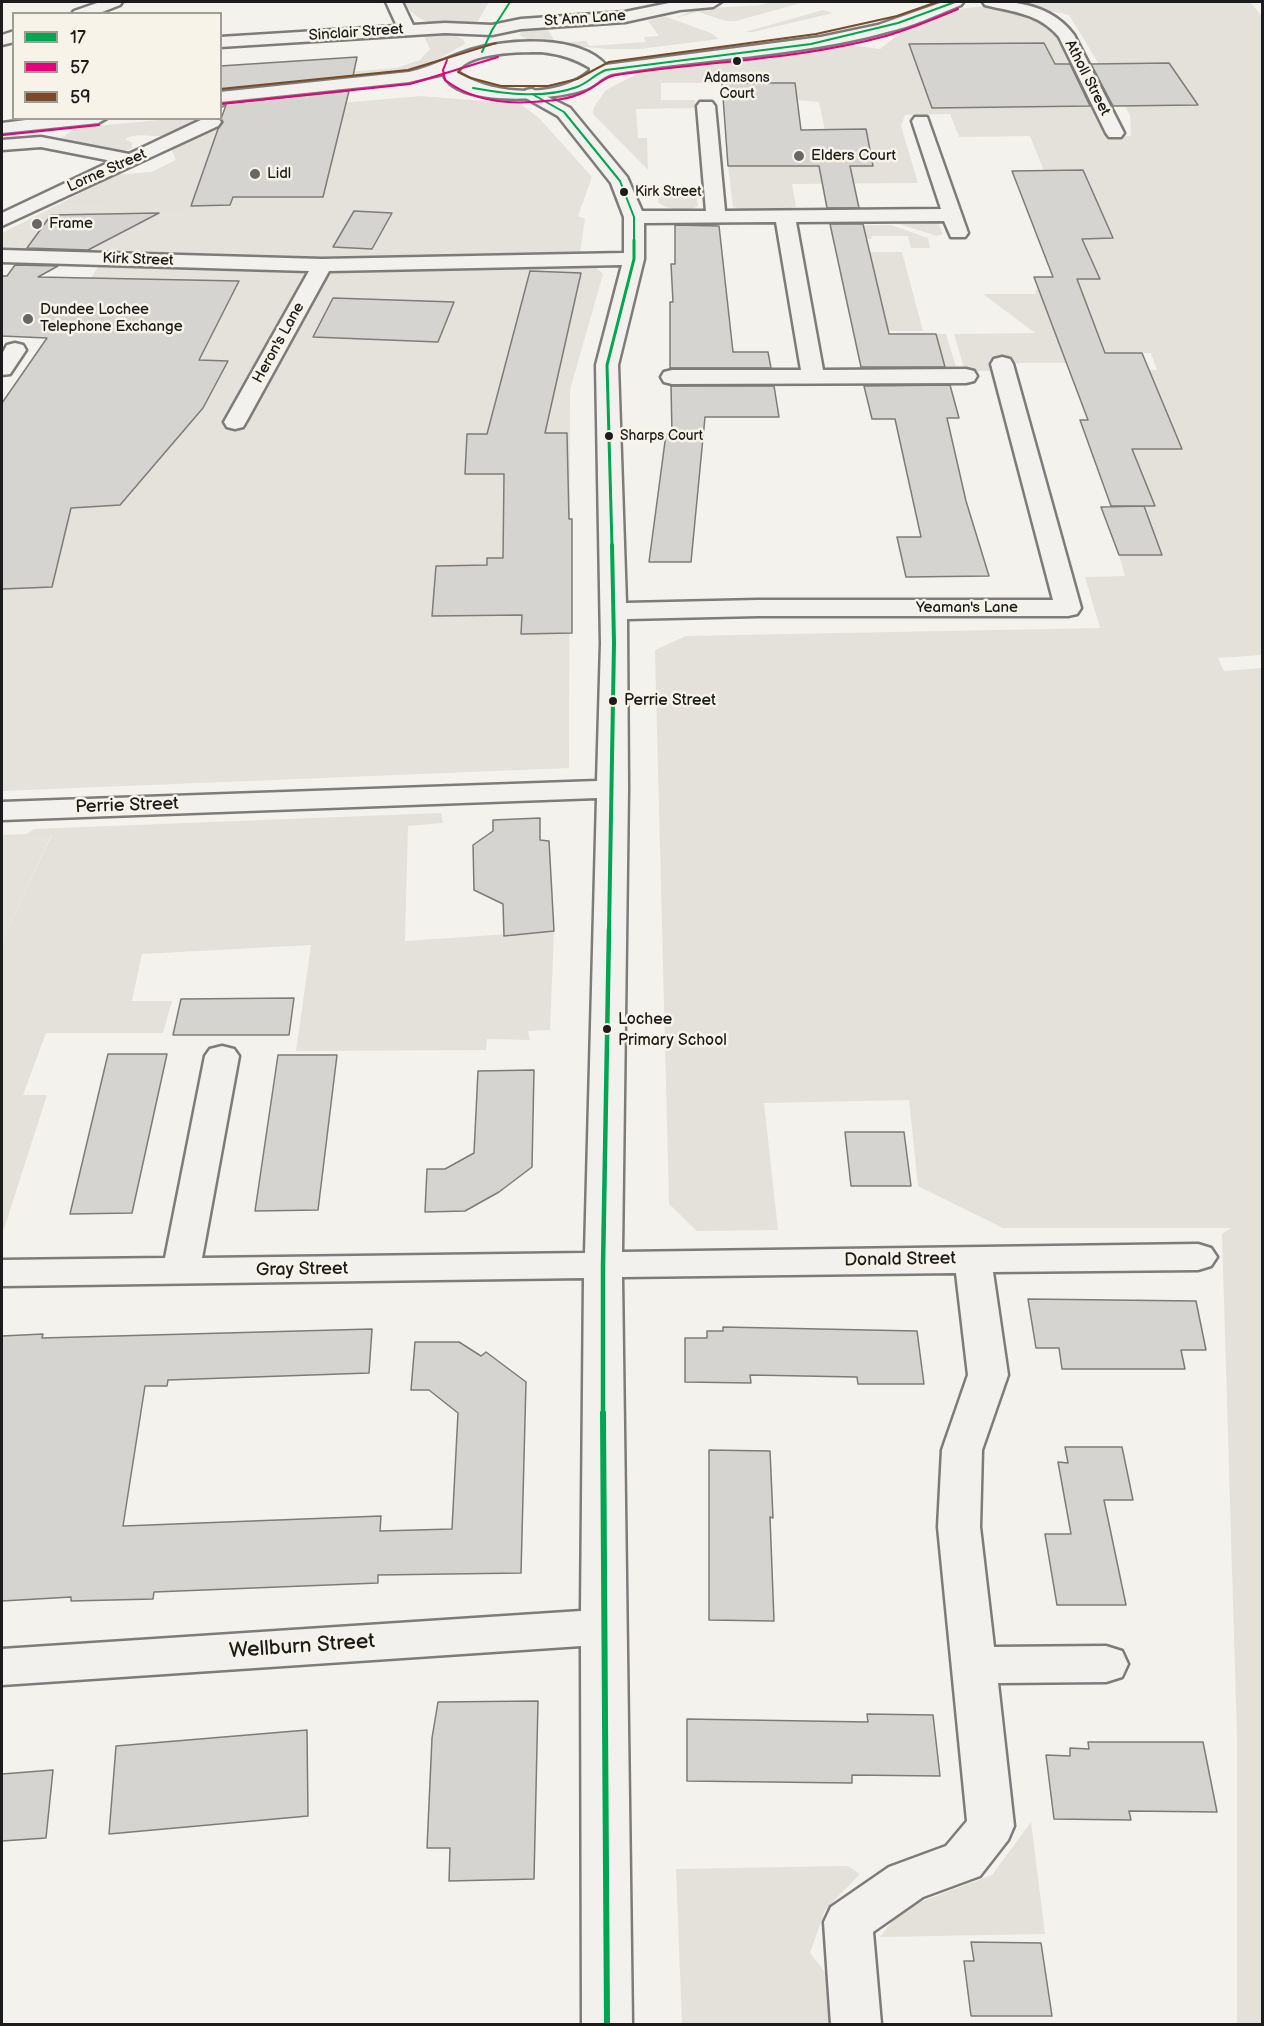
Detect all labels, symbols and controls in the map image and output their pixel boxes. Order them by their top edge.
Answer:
street label: St Ann Lane [544,7,626,31]
legend [12,12,222,120]
street label: Sinclair Street [308,21,404,45]
text: 17 [70,27,86,48]
street label: Atholl Street [1060,37,1114,119]
marker: Adamsons Court [731,55,743,67]
text: 57 [70,57,89,78]
place label: Adamsons Court [704,70,770,102]
text: 59 [70,87,91,108]
street label: Lorne Street [65,146,149,196]
place label: Elders Court [811,147,896,165]
marker: Elders Court [792,149,806,163]
place label: Lidl [267,165,291,183]
marker: Lidl [248,167,262,181]
place label: Kirk Street [635,184,701,200]
marker: Kirk Street [618,186,630,198]
place label: Frame [49,215,93,233]
marker: Frame [30,217,44,231]
street label: Kirk Street [102,250,174,270]
street label: Heron's Lane [249,299,309,387]
place label: Dundee Lochee Telephone Exchange [40,301,183,336]
marker: Dundee Lochee Telephone Exchange [21,312,35,326]
place label: Sharps Court [620,428,703,444]
marker: Sharps Court [603,430,615,442]
street label: Yeaman's Lane [916,599,1018,617]
place label: Perrie Street [624,691,716,711]
marker: Perrie Street [607,695,619,707]
street label: Perrie Street [75,793,179,819]
place label: Lochee Primary School [618,1010,727,1048]
marker: Lochee Primary School [601,1023,613,1035]
street label: Donald Street [844,1248,956,1272]
street label: Gray Street [256,1258,348,1282]
street label: Wellburn Street [228,1629,376,1665]

